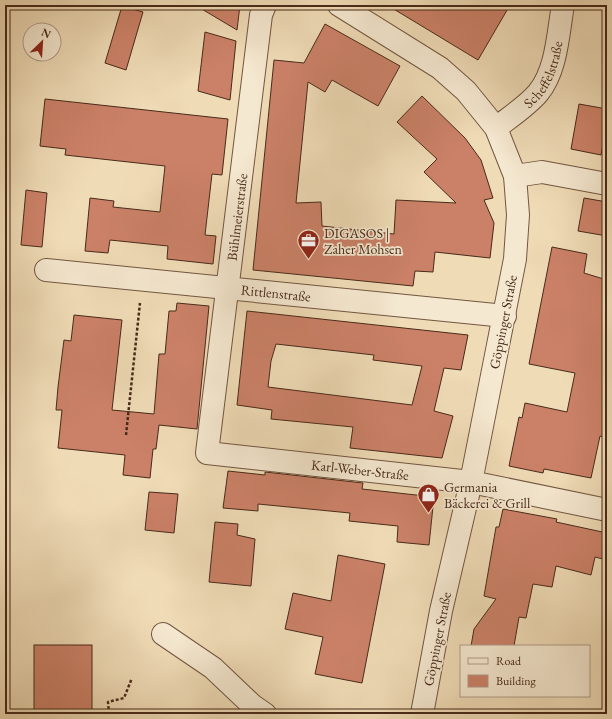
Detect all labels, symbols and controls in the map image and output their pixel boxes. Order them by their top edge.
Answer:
north arrow [22,22,62,62]
text: N [39,25,53,41]
street label: Scheffelstraße [520,39,567,112]
street label: Bühlmeierstraße [223,172,251,262]
place label: DIGASOS | Zaher Mohsen [324,224,402,258]
office icon: DIGASOS | Zaher Mohsen [296,228,322,261]
street label: Göppinger Straße [485,273,521,370]
street label: Rittlenstraße [240,281,312,306]
street label: Karl-Weber-Straße [310,456,410,484]
place label: Germania Bäckerei & Grill [444,478,531,512]
shop icon: Germania Bäckerei & Grill [415,482,441,515]
street label: Göppinger Straße [419,590,455,687]
legend [460,645,590,697]
text: Road [496,653,522,669]
text: Building [496,673,537,689]

